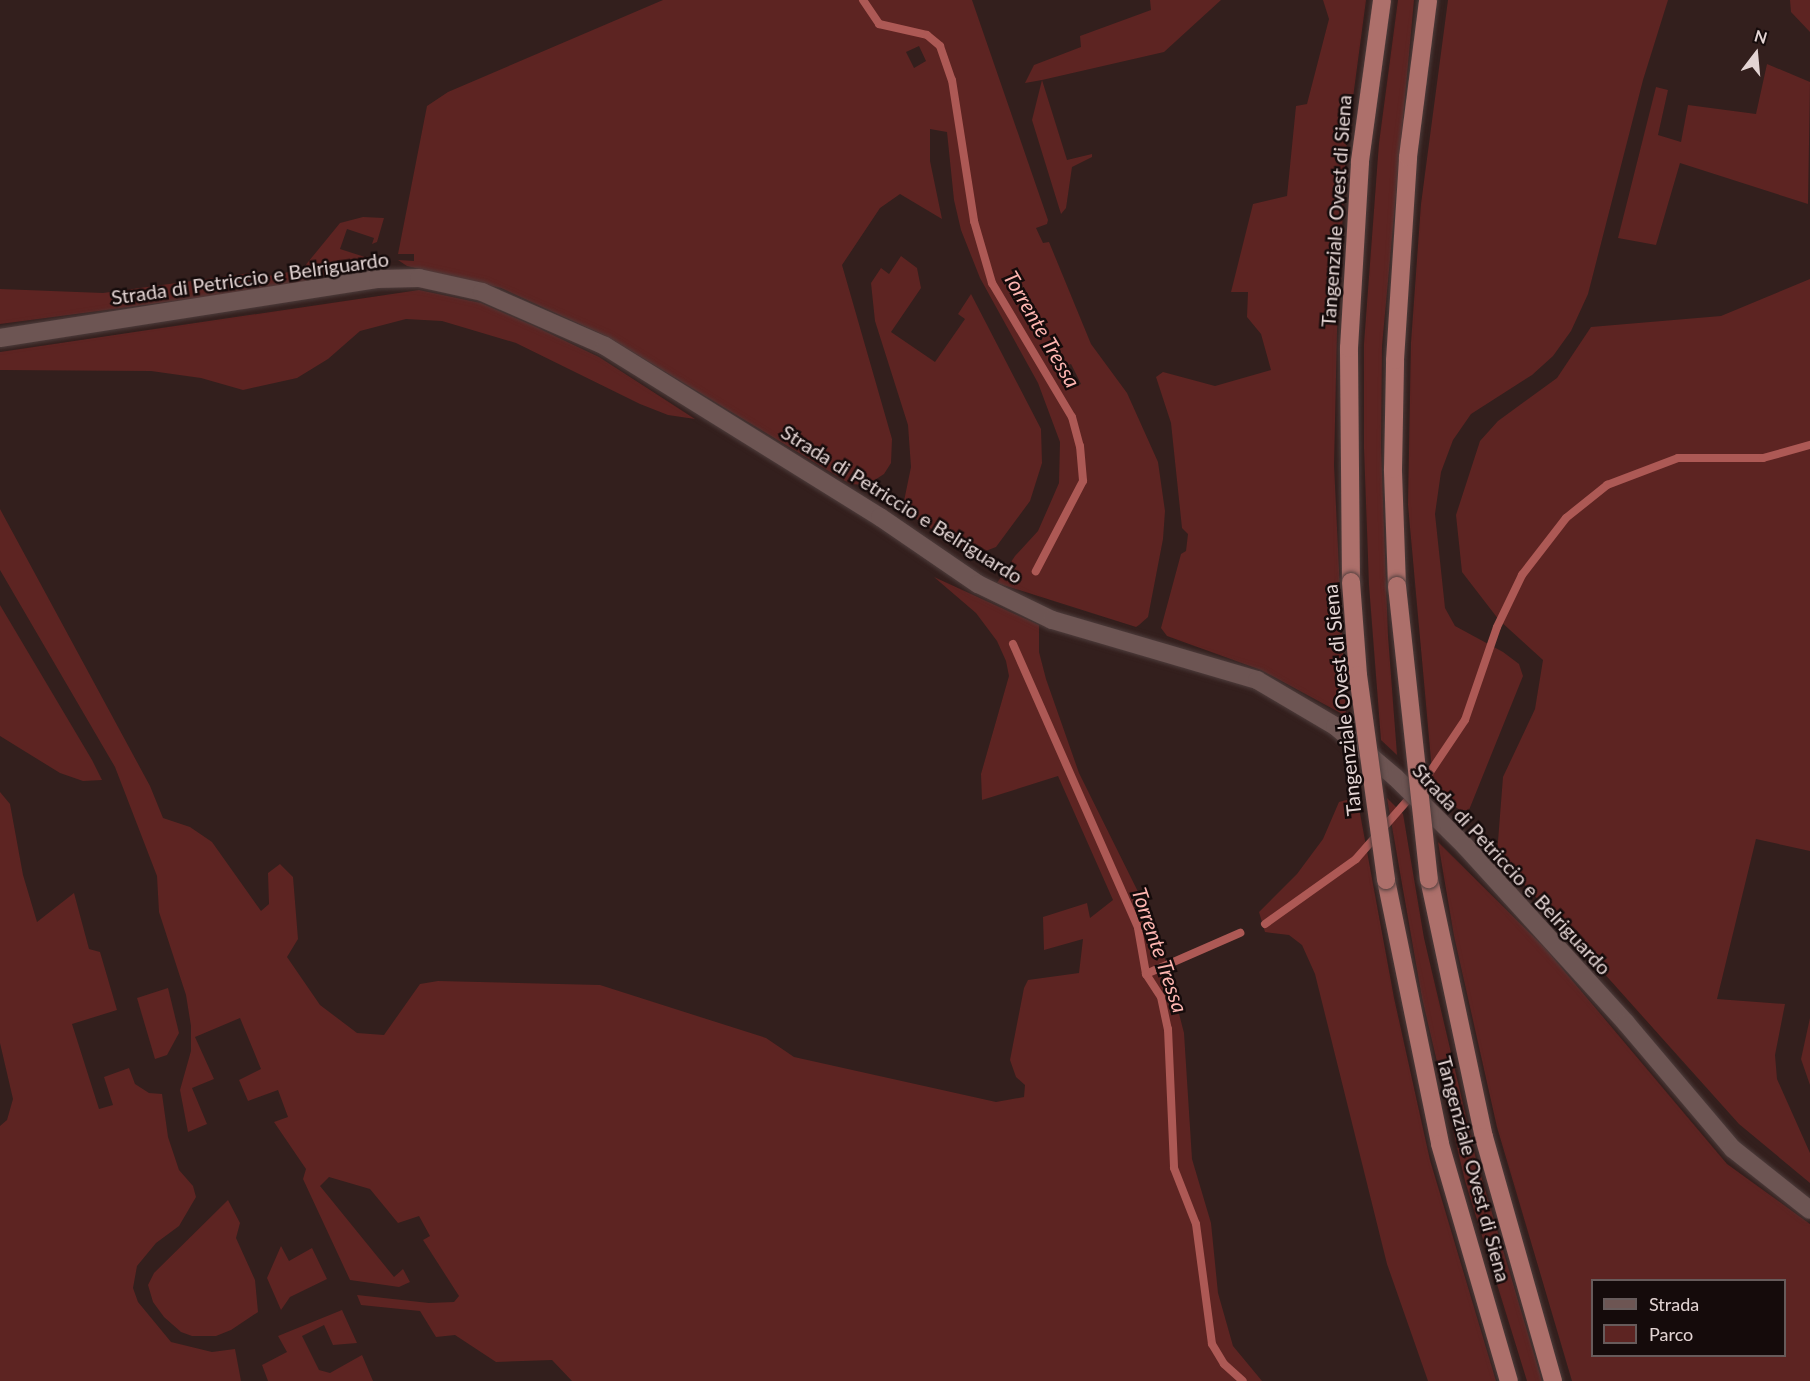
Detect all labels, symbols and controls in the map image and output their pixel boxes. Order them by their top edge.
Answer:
north arrow [1726,24,1786,84]
text: N [1753,25,1770,47]
street label: Tangenziale Ovest di Siena [1316,94,1356,328]
street label: Strada di Petriccio e Belriguardo [110,247,390,309]
water label: Torrente Tressa [998,266,1086,392]
street label: Strada di Petriccio e Belriguardo [777,420,1027,588]
street label: Tangenziale Ovest di Siena [1318,583,1366,817]
street label: Strada di Petriccio e Belriguardo [1408,758,1616,980]
water label: Torrente Tressa [1127,884,1193,1016]
street label: Tangenziale Ovest di Siena [1432,1054,1516,1284]
legend [1591,1279,1786,1357]
text: Strada [1649,1293,1699,1315]
text: Parco [1649,1323,1693,1345]

